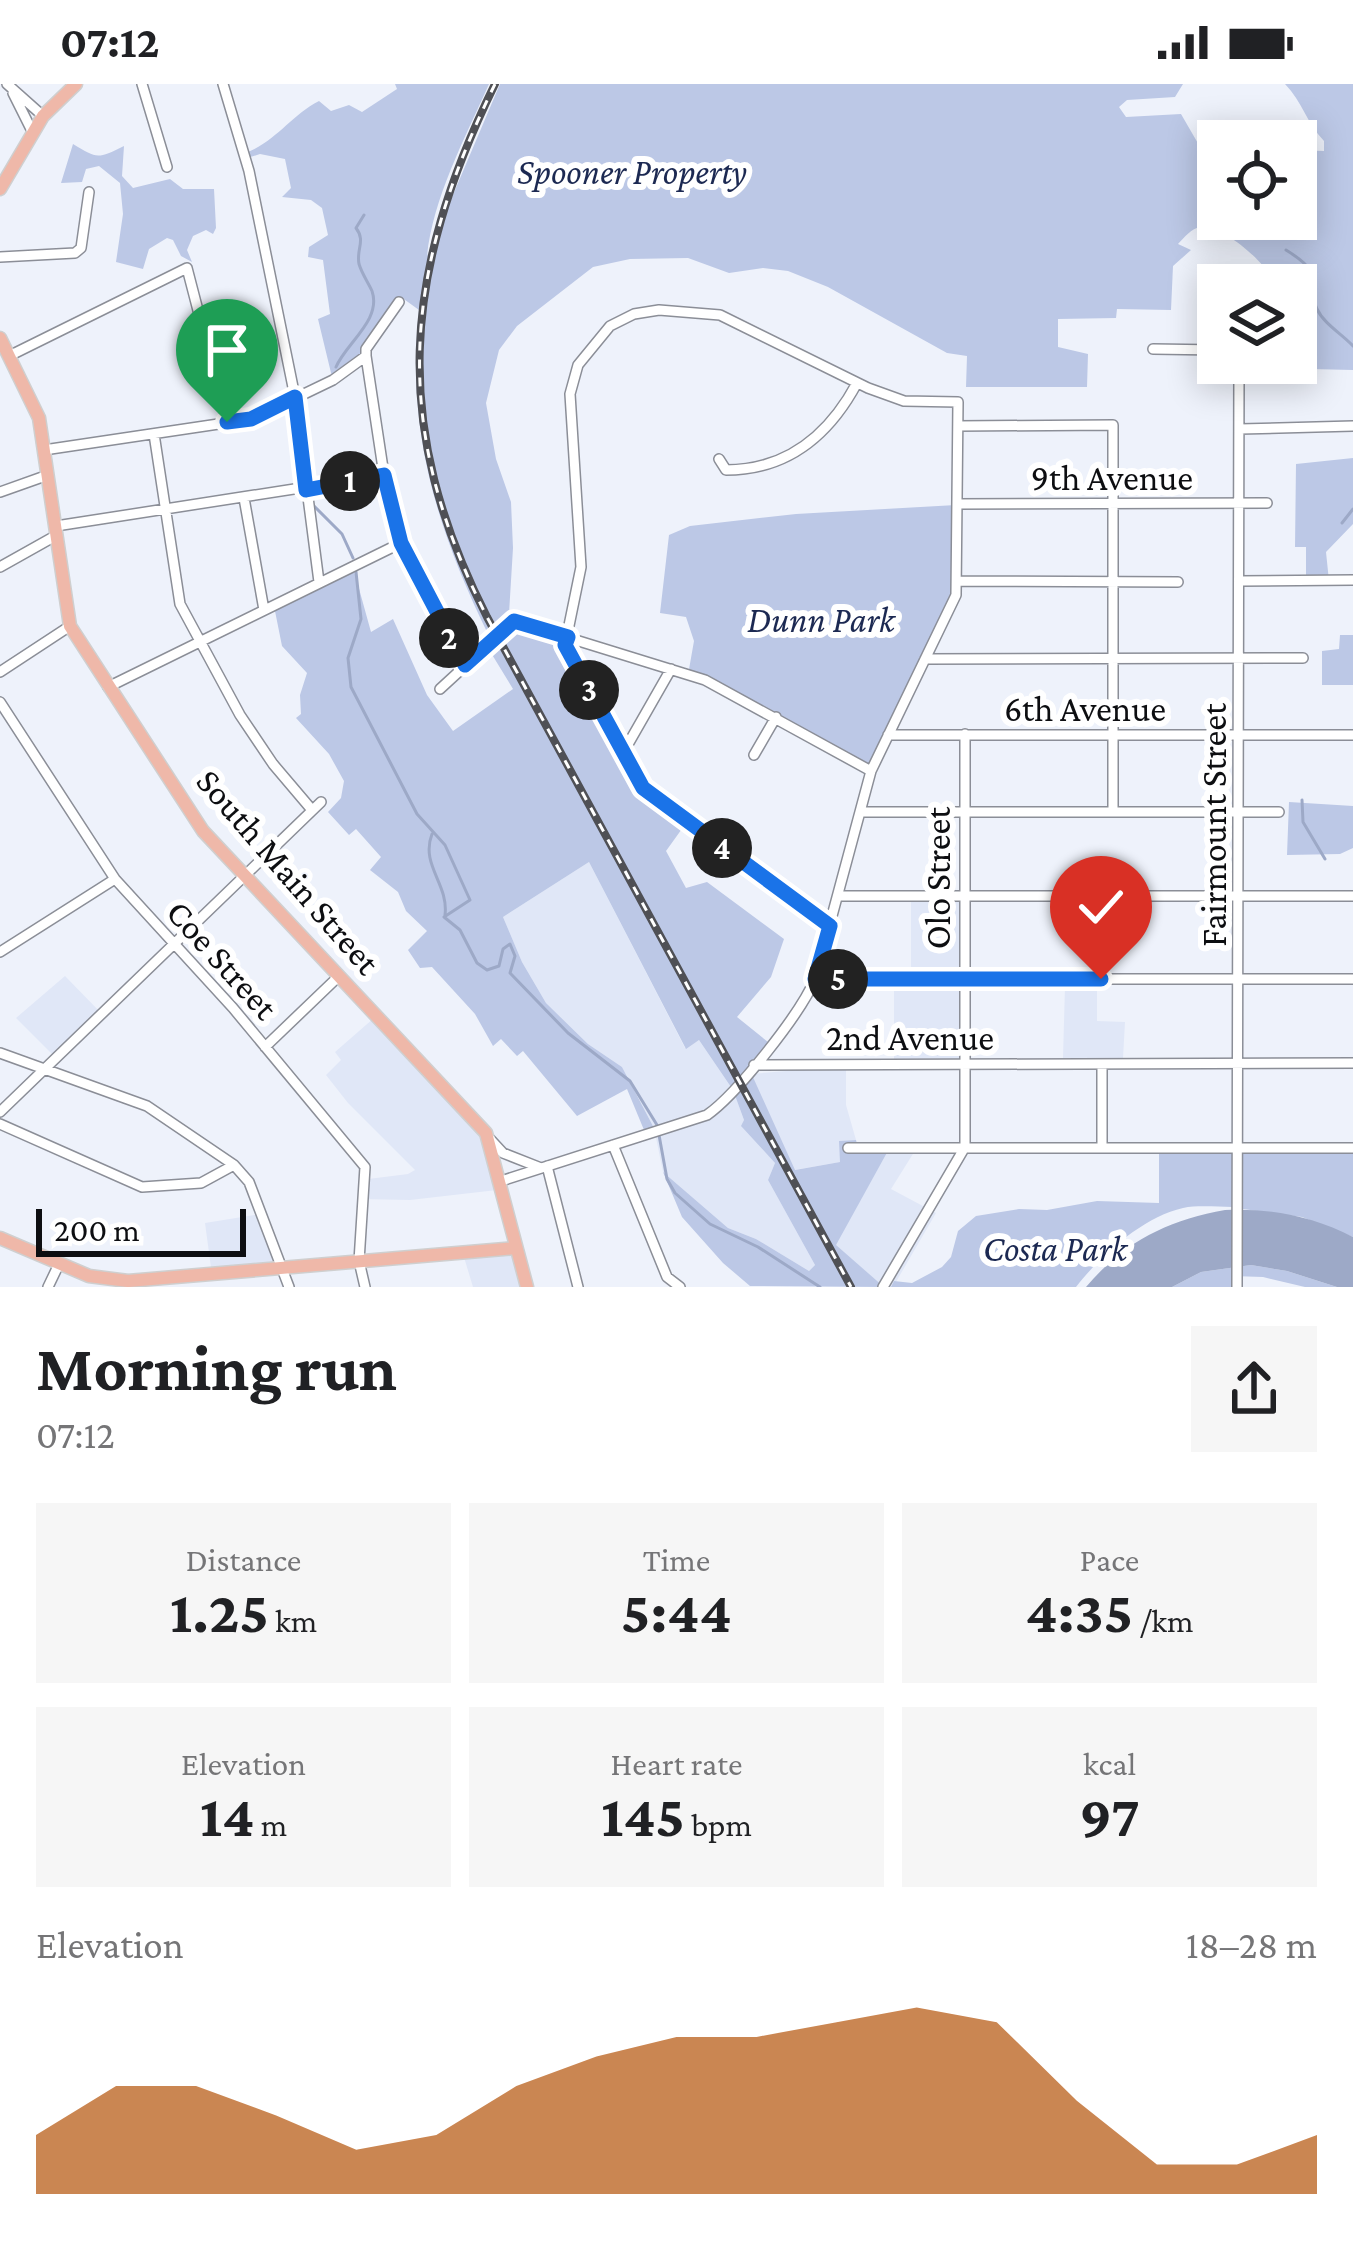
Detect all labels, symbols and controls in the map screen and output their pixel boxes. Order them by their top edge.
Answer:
text: 07:12 [60,17,159,67]
map controls [1197,120,1317,384]
button: locate [1197,120,1317,240]
park label: Spooner Property [517,152,747,192]
button: layers [1197,264,1317,384]
pin [176,299,278,422]
icon: arrive [194,317,260,383]
pin: 1 [320,451,380,511]
street label: 9th Avenue [1031,458,1193,498]
text: 1 [344,462,356,499]
park label: Dunn Park [747,600,896,640]
pin: 2 [419,608,479,668]
text: 2 [441,619,457,656]
pin: 3 [559,660,619,720]
text: 3 [581,671,597,708]
street label: 6th Avenue [1004,689,1166,729]
street label: Fairmount Street [1194,702,1234,947]
street label: South Main Street [188,761,389,983]
street label: Olo Street [918,806,958,949]
pin: 4 [692,818,752,878]
text: 4 [713,829,731,866]
pin [1050,856,1152,979]
icon: check [1068,874,1134,940]
street label: Coe Street [159,892,287,1028]
pin: 5 [808,949,868,1009]
text: 5 [830,960,846,997]
street label: 2nd Avenue [826,1018,994,1058]
scale bar [36,1203,246,1256]
text: 200 m [54,1211,140,1248]
park label: Costa Park [983,1229,1128,1269]
button: share [1191,1326,1317,1452]
text: Morning run [36,1331,397,1404]
text: 07:12 [36,1413,115,1456]
text: Distance [186,1541,301,1578]
text: Time [643,1541,710,1578]
text: Pace [1080,1541,1139,1578]
text: 1.25 [170,1578,269,1645]
text: 5:44 [621,1578,732,1645]
text: 4:35 [1025,1578,1133,1645]
text: km [269,1602,317,1639]
text: /km [1133,1602,1194,1639]
text: Elevation [181,1745,306,1782]
text: Heart rate [611,1745,742,1782]
text: kcal [1083,1745,1136,1782]
text: 14 [200,1782,255,1849]
text: 145 [601,1782,685,1849]
text: 97 [1079,1782,1140,1849]
text: m [255,1806,287,1843]
text: bpm [685,1806,752,1843]
text: Elevation [36,1923,184,1966]
text: 18–28 m [1186,1923,1317,1966]

